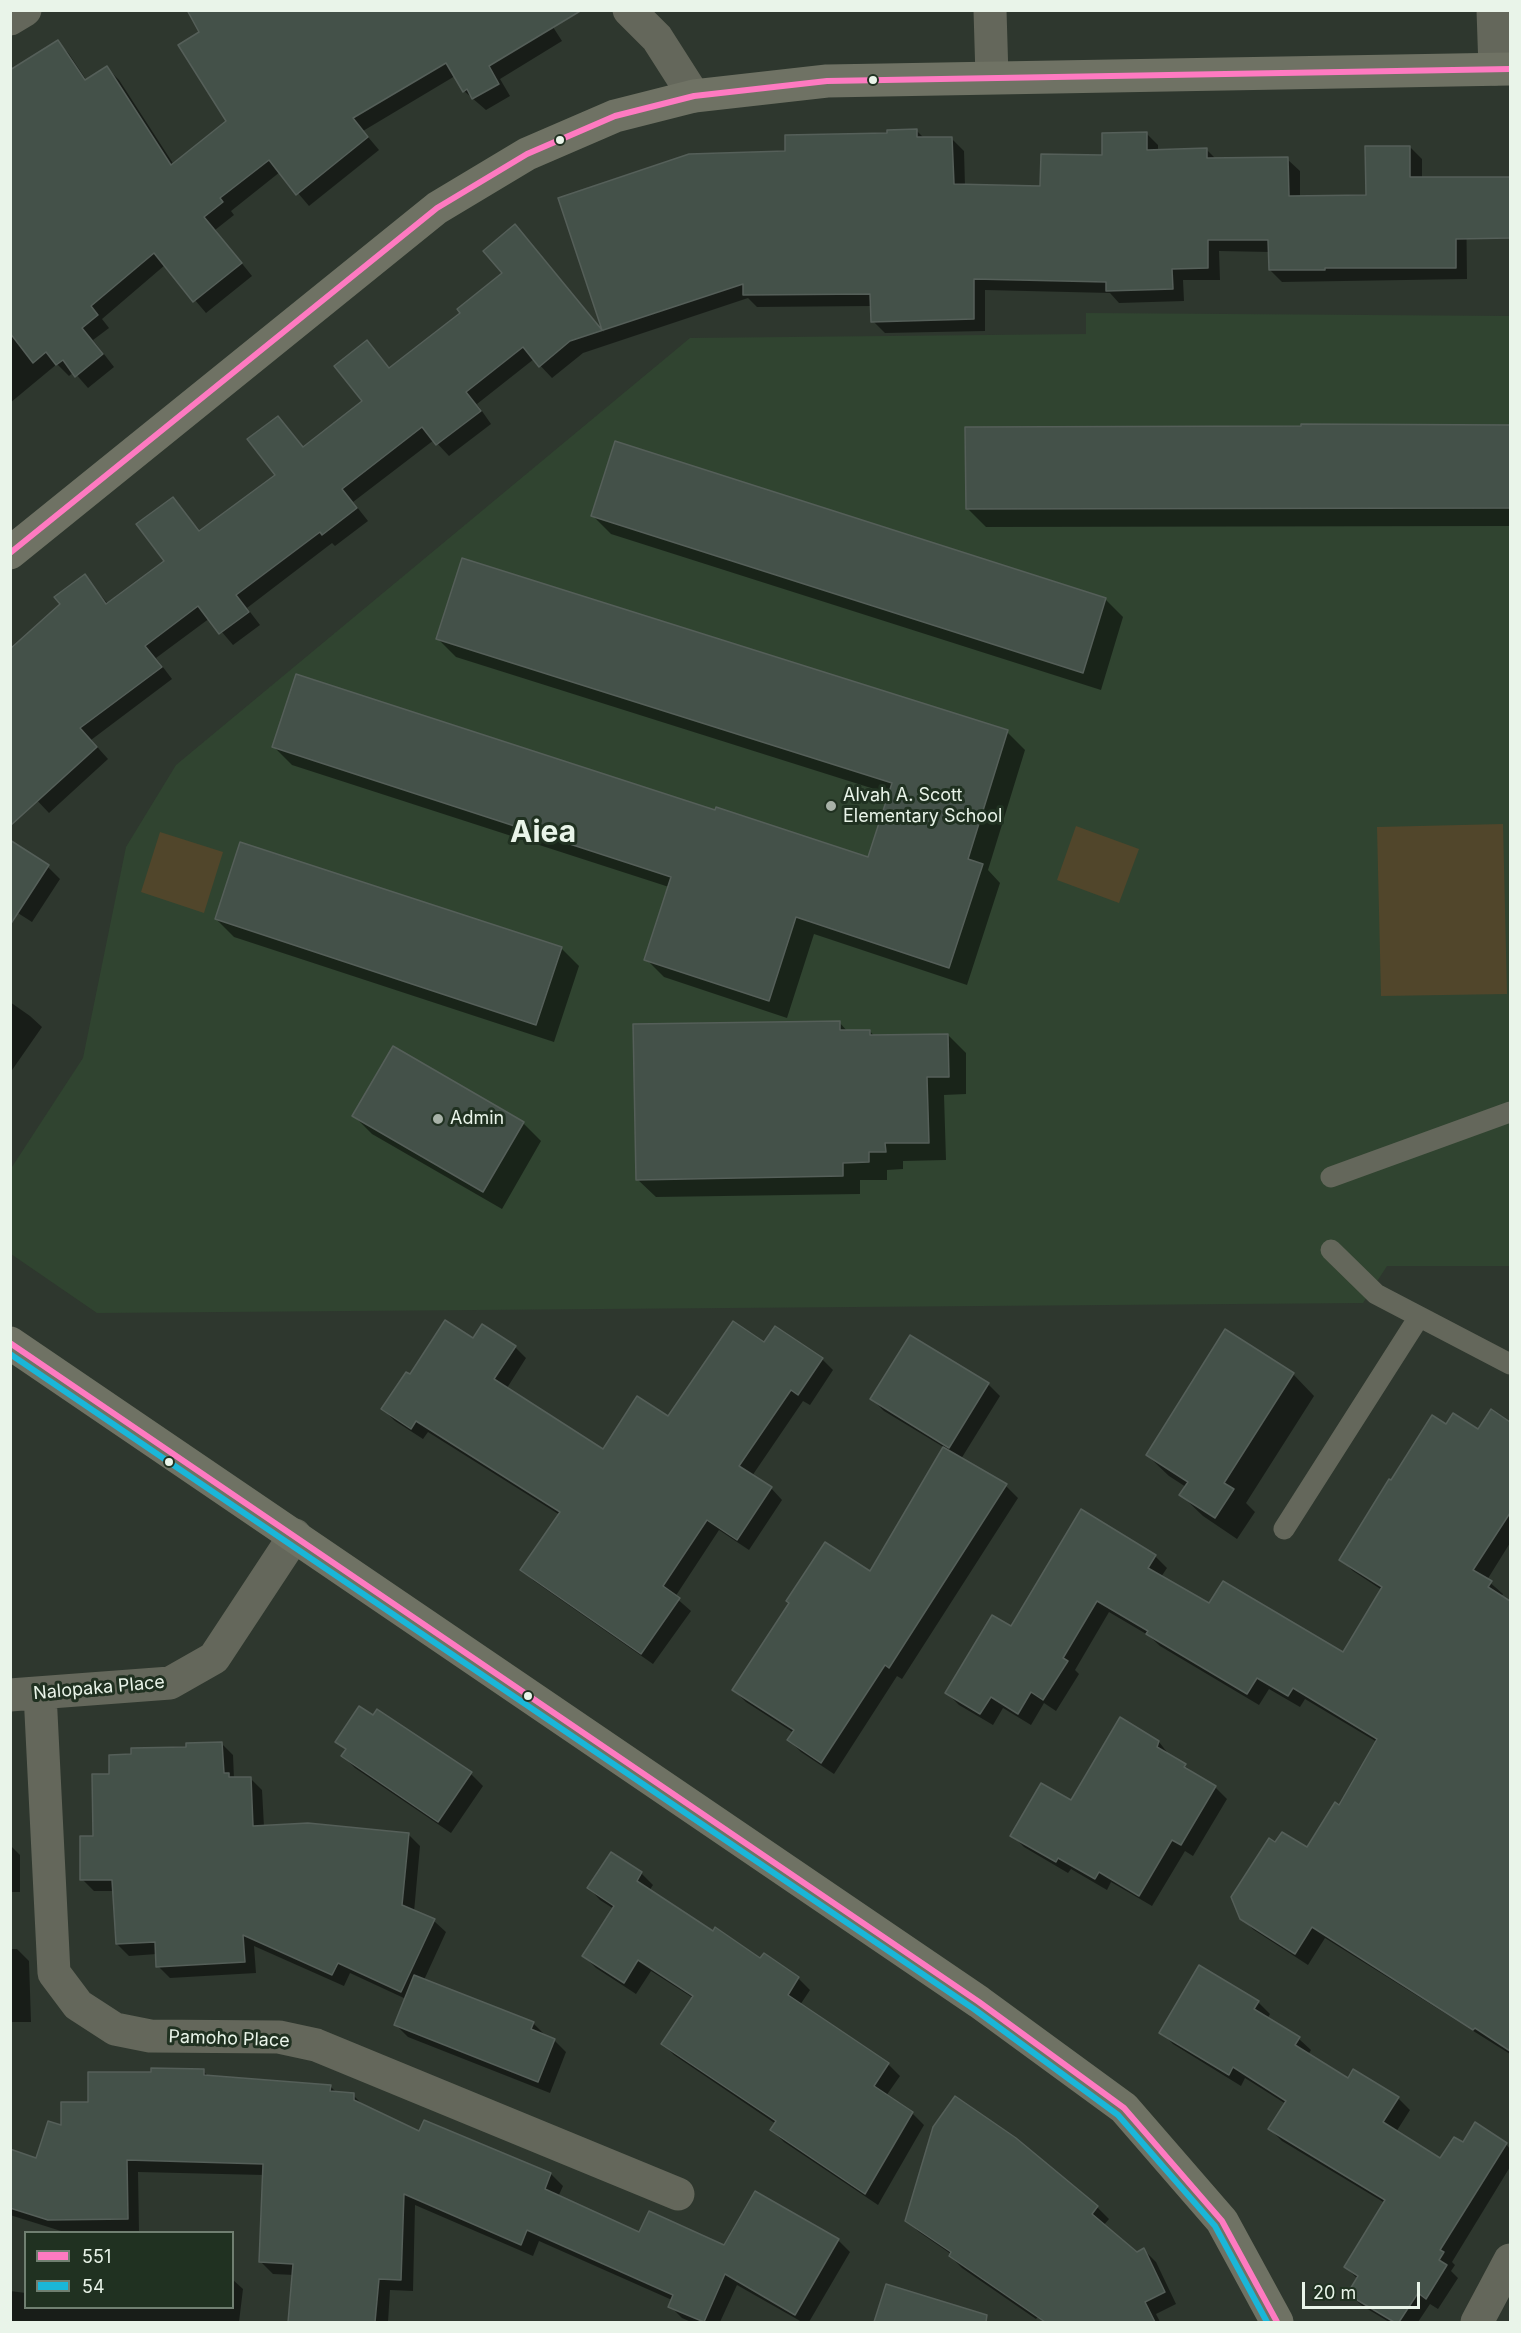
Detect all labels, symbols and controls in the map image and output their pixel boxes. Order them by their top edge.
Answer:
unlabelled marker [867,74,879,86]
unlabelled marker [554,134,566,146]
place label: Alvah A. Scott Elementary School [843,785,1002,828]
marker: Alvah A. Scott Elementary School [824,799,838,813]
district label: Aiea [510,815,576,851]
place label: Admin [450,1108,504,1130]
marker: Admin [431,1112,445,1126]
unlabelled marker [163,1456,175,1468]
street label: Nalopaka Place [32,1671,166,1705]
unlabelled marker [522,1690,534,1702]
street label: Pamoho Place [168,2026,290,2052]
legend [24,2231,234,2309]
text: 551 [82,2246,111,2267]
scale bar [1305,2270,1424,2308]
text: 54 [82,2276,105,2297]
text: 20 m [1313,2282,1356,2303]

